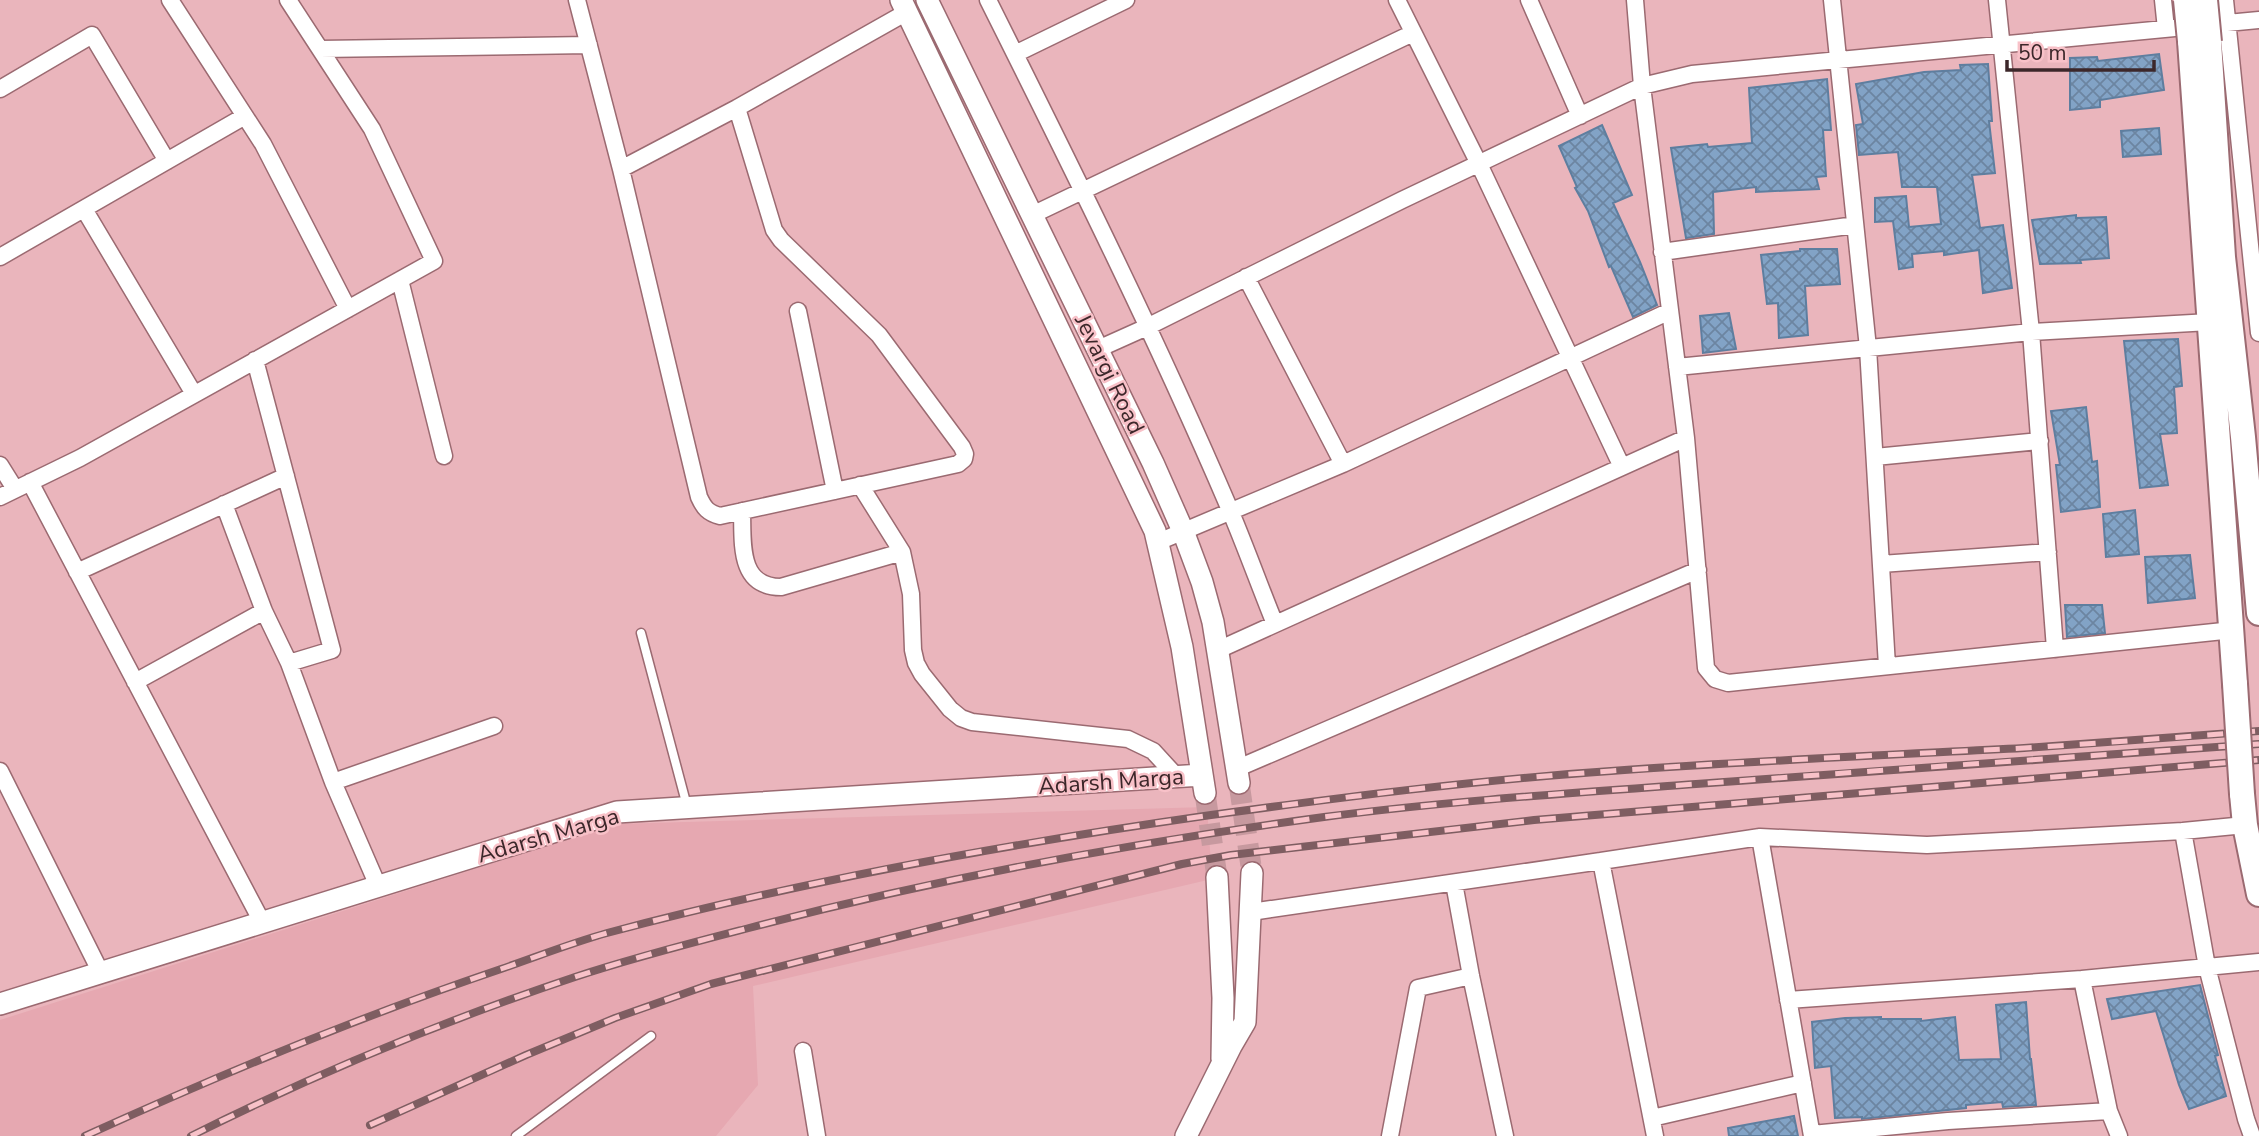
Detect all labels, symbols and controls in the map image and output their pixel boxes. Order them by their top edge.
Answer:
scale bar [2007,28,2154,72]
text: 50 m [2018,39,2067,67]
street label: Jevargi Road [1067,308,1152,439]
street label: Adarsh Marga [1037,761,1185,802]
street label: Adarsh Marga [474,800,623,871]

